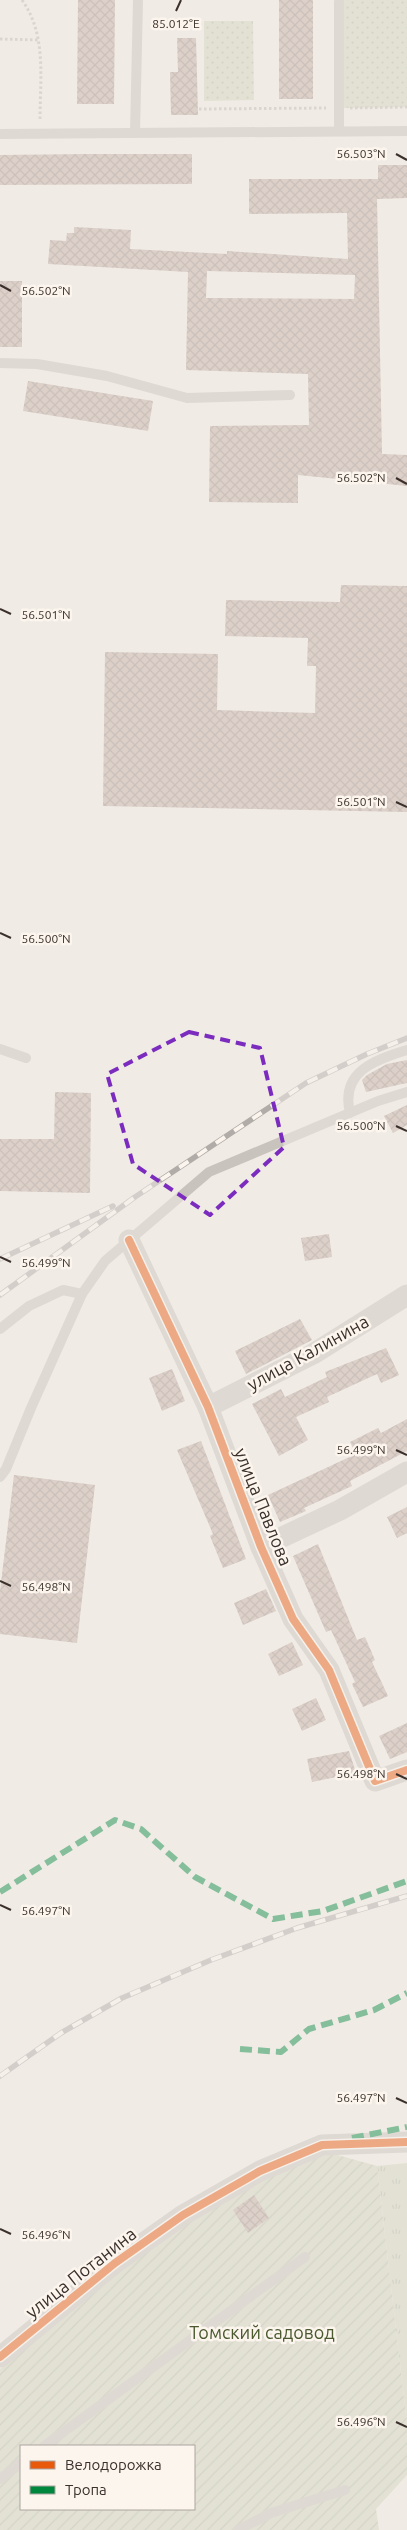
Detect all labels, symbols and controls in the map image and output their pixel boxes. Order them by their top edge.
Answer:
text: 85.012°E [152,17,200,30]
text: 56.503°N [336,147,386,160]
text: 56.502°N [21,284,71,297]
text: 56.502°N [336,471,386,484]
text: 56.501°N [21,608,71,621]
text: 56.501°N [336,795,386,808]
text: 56.500°N [21,932,71,945]
text: 56.500°N [336,1119,386,1132]
text: 56.499°N [21,1256,71,1269]
street label: улица Калинина [243,1310,372,1394]
text: 56.499°N [336,1443,386,1456]
street label: улица Павлова [231,1445,297,1568]
text: 56.498°N [21,1580,71,1593]
text: 56.498°N [336,1767,386,1780]
text: 56.497°N [21,1904,71,1917]
text: 56.497°N [336,2091,386,2104]
street label: улица Потанина [21,2223,140,2322]
text: 56.496°N [21,2228,71,2241]
park label: Томский садовод [189,2322,335,2342]
text: 56.496°N [336,2415,386,2428]
legend [20,2445,195,2510]
text: Велодорожка [65,2456,162,2473]
text: Тропа [65,2481,107,2498]

